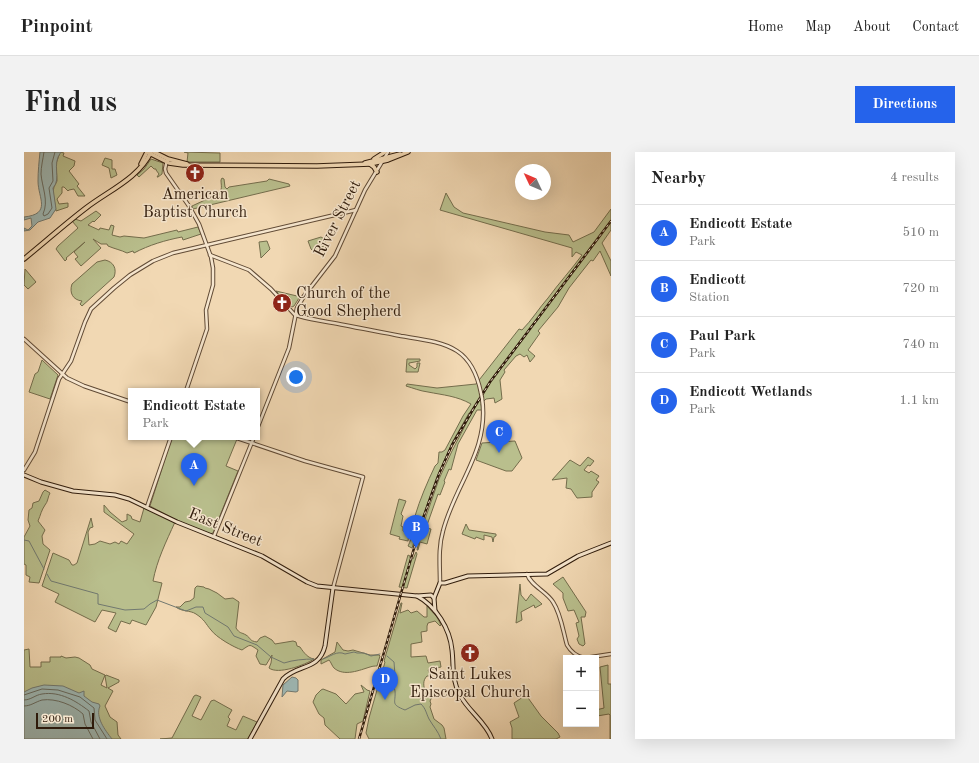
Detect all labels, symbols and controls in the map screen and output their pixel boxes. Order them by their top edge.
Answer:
text: Pinpoint [20,18,93,37]
text: Home [748,20,783,34]
text: Map [805,20,831,34]
text: About [853,20,890,34]
text: Contact [912,20,959,34]
button: Directions [855,86,955,123]
text: Find us [24,90,117,118]
church icon: American Baptist Church [184,162,206,184]
north arrow [515,164,551,200]
text: Nearby [651,170,706,187]
text: 4 results [890,171,939,184]
street label: River Street [312,177,364,260]
place label: American Baptist Church [143,187,247,221]
text: Endicott Estate [689,217,792,232]
text: A [659,226,669,239]
text: 510 m [902,226,939,239]
text: Park [689,235,716,248]
text: Endicott [689,273,746,288]
text: B [659,282,669,295]
text: 720 m [902,282,939,295]
place label: Church of the Good Shepherd [296,286,401,320]
text: Station [689,291,730,304]
church icon: Church of the Good Shepherd [271,292,293,314]
text: Paul Park [689,329,756,344]
text: C [660,338,668,351]
text: 740 m [902,338,939,351]
text: Park [689,347,716,360]
your location [286,367,306,387]
text: Endicott Wetlands [689,385,812,400]
popup [128,388,260,440]
text: D [659,394,669,407]
text: 1.1 km [900,394,939,407]
text: Endicott Estate [142,399,246,414]
text: Park [689,403,716,416]
text: Park [142,417,169,430]
pin: C [486,420,512,453]
pin: A [181,453,207,486]
street label: East Street [186,506,265,550]
pin: B [403,515,429,548]
church icon: Saint Lukes Episcopal Church [459,642,481,664]
map controls [563,655,599,727]
button: + [563,655,599,691]
pin: D [372,667,398,700]
place label: Saint Lukes Episcopal Church [410,667,531,701]
button: − [563,691,599,727]
scale bar [36,711,94,730]
text: 200 m [42,714,73,725]

